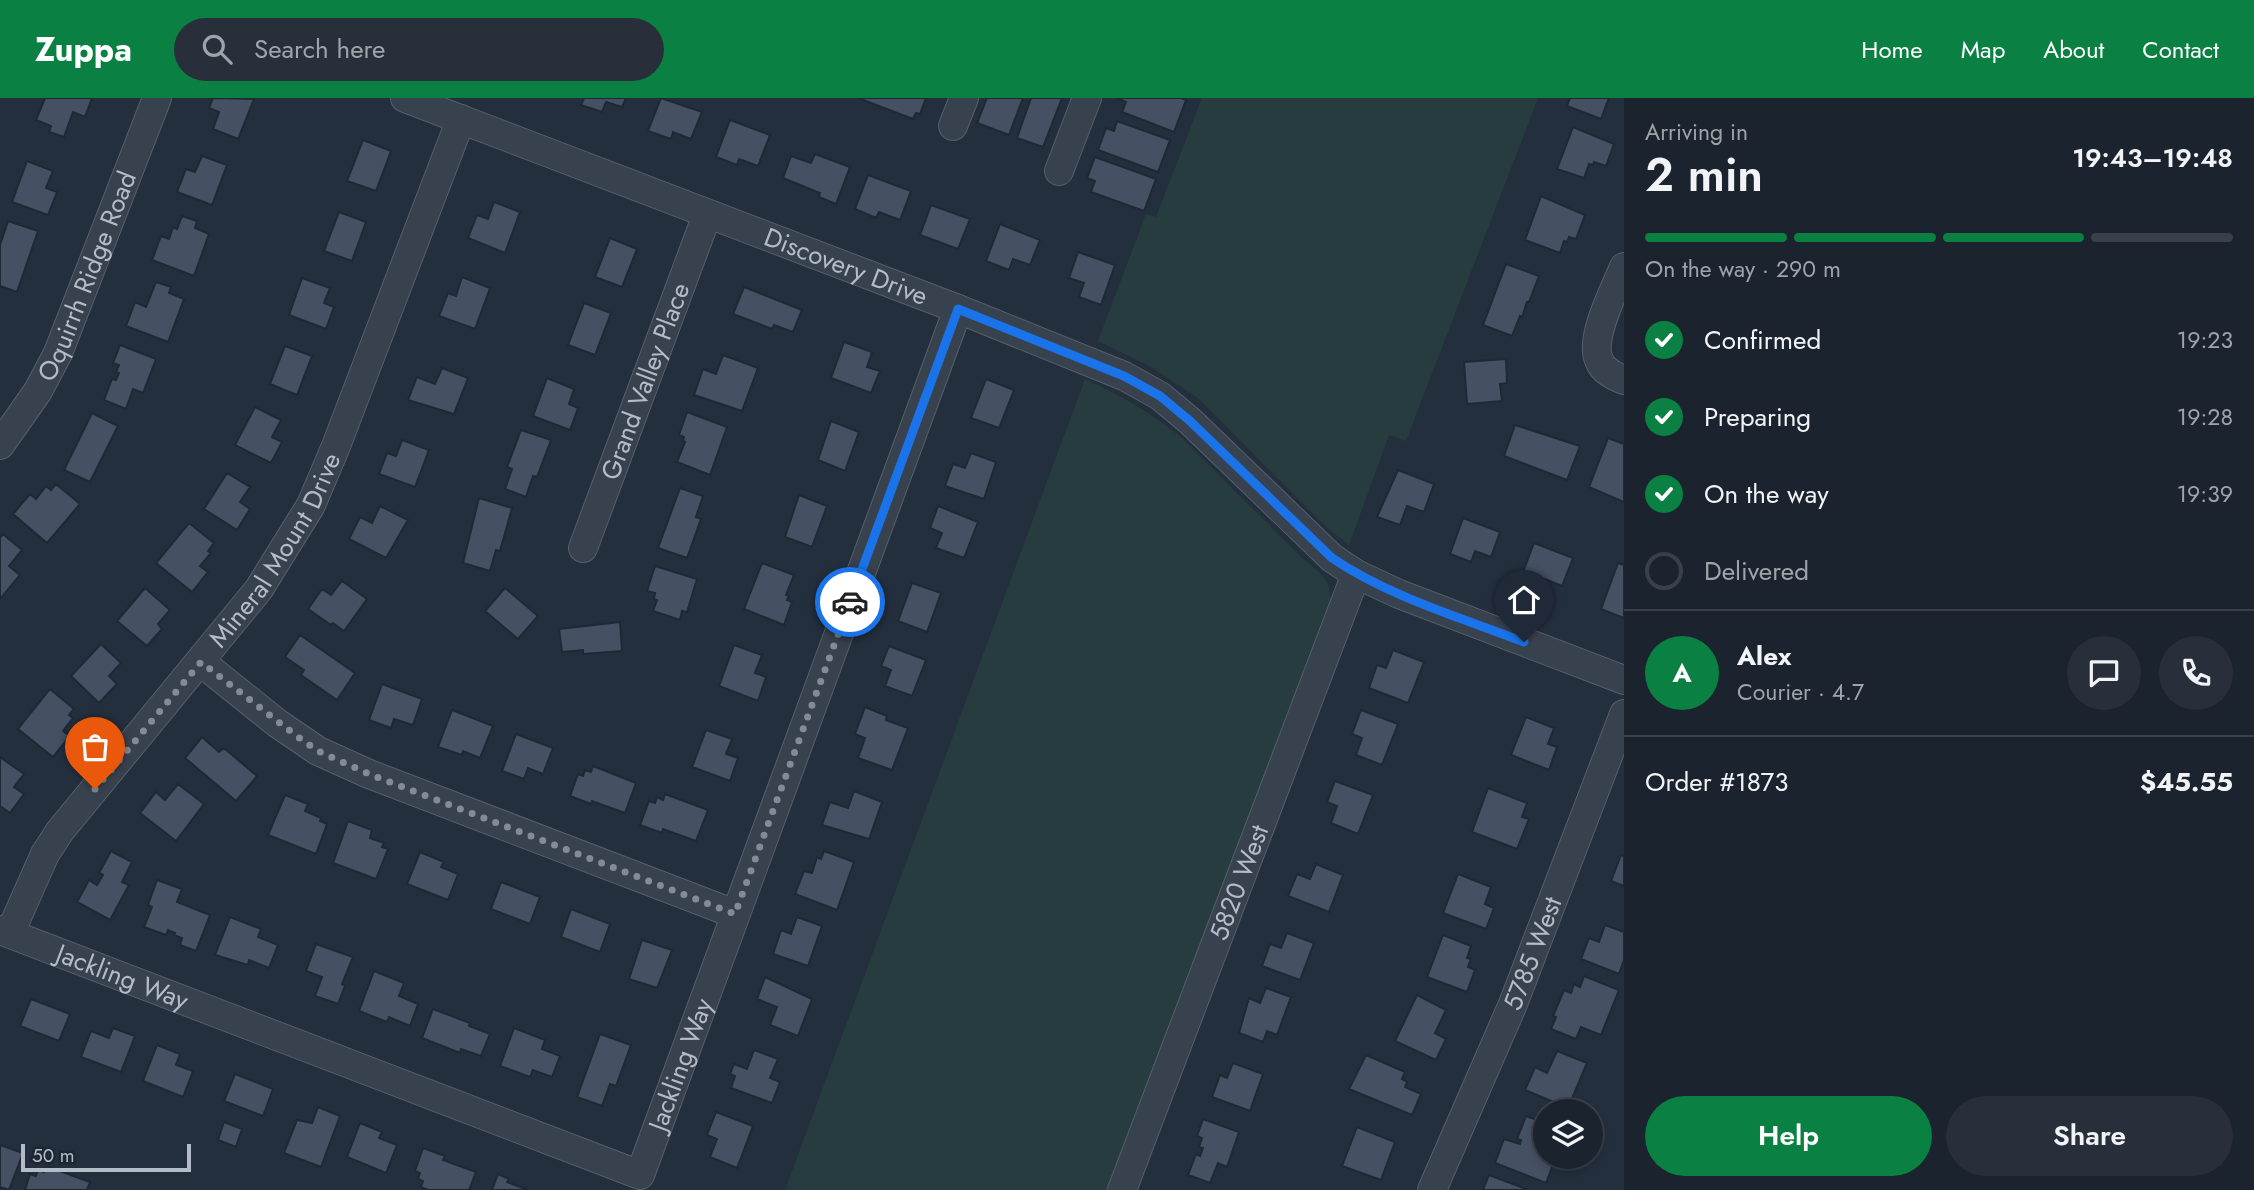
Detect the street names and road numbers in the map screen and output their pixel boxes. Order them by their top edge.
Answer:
street label: Oquirrh Ridge Road [27,166,146,388]
street label: Discovery Drive [759,218,933,315]
street label: Grand Valley Place [591,277,699,485]
street label: Mineral Mount Drive [200,447,350,655]
street label: 5820 West [1200,818,1278,946]
street label: 5785 West [1493,890,1572,1016]
street label: Jackling Way [48,933,194,1020]
street label: Jackling Way [638,992,723,1139]

